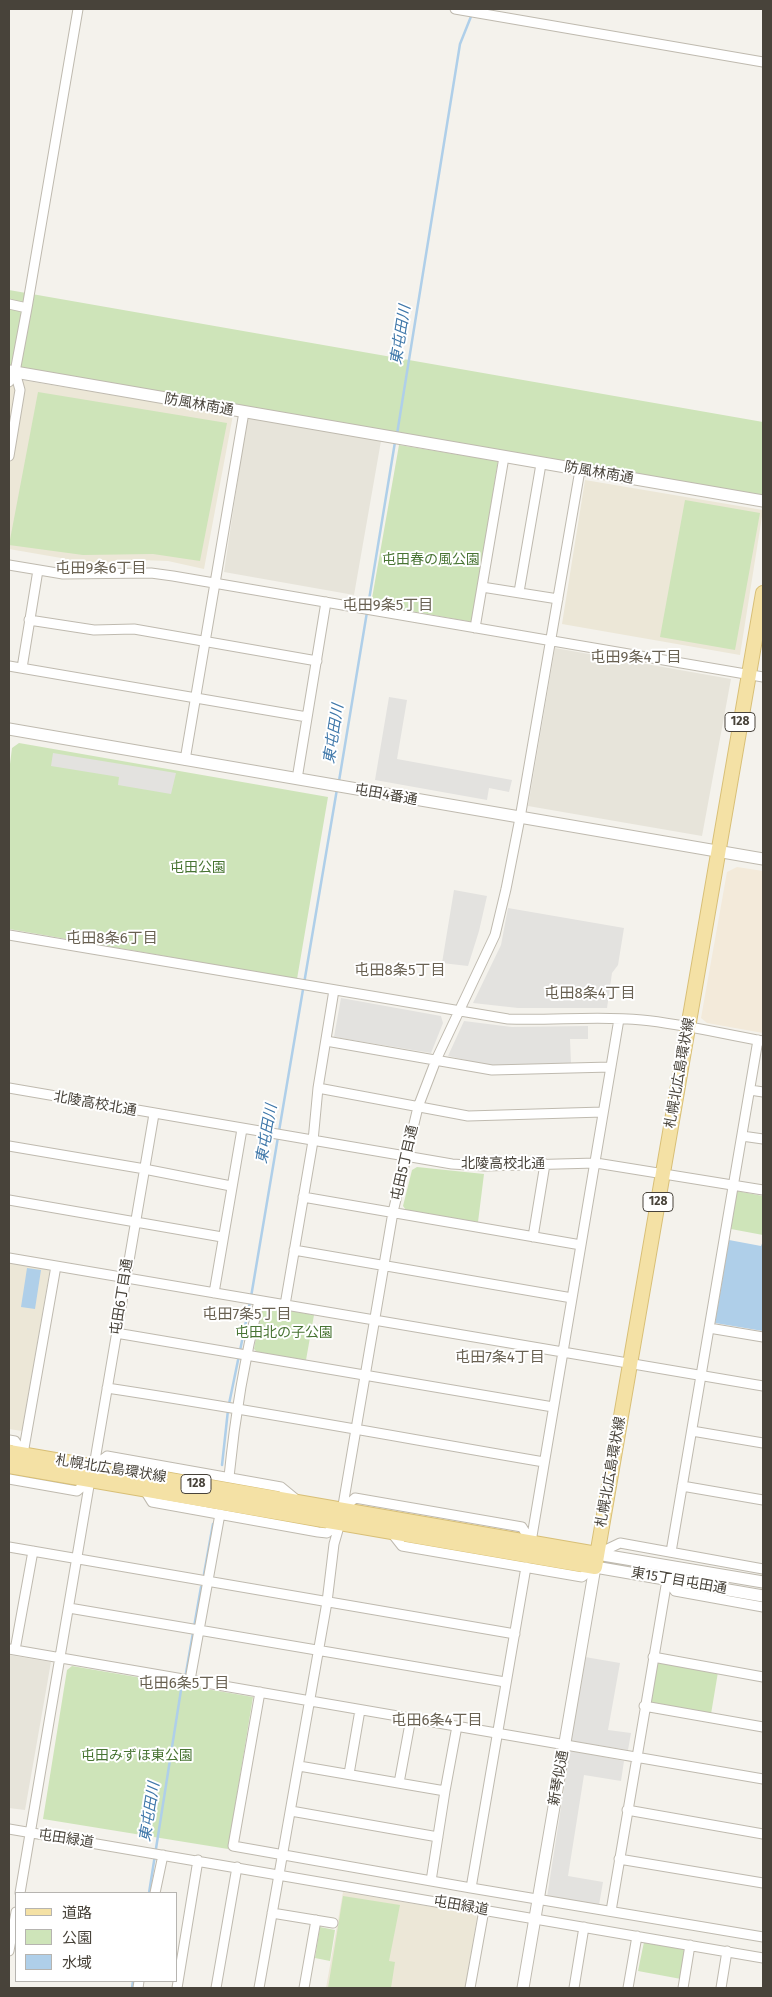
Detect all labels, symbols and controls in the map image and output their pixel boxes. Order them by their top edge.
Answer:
water label: 東屯田川 [387,304,415,366]
street label: 防風林南通 [163,391,235,419]
street label: 防風林南通 [563,459,635,487]
park label: 屯田春の風公園 [382,552,480,568]
district label: 屯田9条6丁目 [56,560,146,578]
district label: 屯田9条5丁目 [343,597,433,615]
district label: 屯田9条4丁目 [591,649,681,667]
water label: 東屯田川 [320,703,348,765]
road number: 128 [725,712,755,732]
street label: 屯田4番通 [353,781,419,809]
park label: 屯田公園 [170,860,226,876]
district label: 屯田8条6丁目 [66,930,158,948]
district label: 屯田8条5丁目 [355,962,445,980]
district label: 屯田8条4丁目 [544,985,636,1003]
street label: 札幌北広島環状線 [662,1016,698,1130]
street label: 北陵高校北通 [52,1088,138,1120]
water label: 東屯田川 [253,1103,281,1165]
street label: 屯田5丁目通 [388,1124,422,1202]
street label: 北陵高校北通 [461,1156,545,1172]
road number: 128 [643,1192,673,1212]
street label: 屯田6丁目通 [108,1257,136,1337]
district label: 屯田7条5丁目 [202,1306,292,1324]
park label: 屯田北の子公園 [235,1325,333,1341]
district label: 屯田7条4丁目 [455,1349,545,1367]
street label: 札幌北広島環状線 [593,1415,629,1529]
street label: 札幌北広島環状線 [54,1452,168,1486]
road number: 128 [181,1475,211,1494]
street label: 東15丁目屯田通 [630,1564,728,1598]
district label: 屯田6条5丁目 [139,1675,229,1693]
district label: 屯田6条4丁目 [392,1712,482,1730]
park label: 屯田みずほ東公園 [81,1748,193,1764]
street label: 新琴似通 [546,1749,572,1807]
water label: 東屯田川 [136,1781,164,1843]
street label: 屯田緑道 [37,1826,95,1852]
legend [15,1892,178,1982]
street label: 屯田緑道 [432,1893,490,1919]
text: 道路 [62,1904,92,1922]
text: 公園 [62,1929,92,1947]
text: 水域 [62,1954,92,1972]

